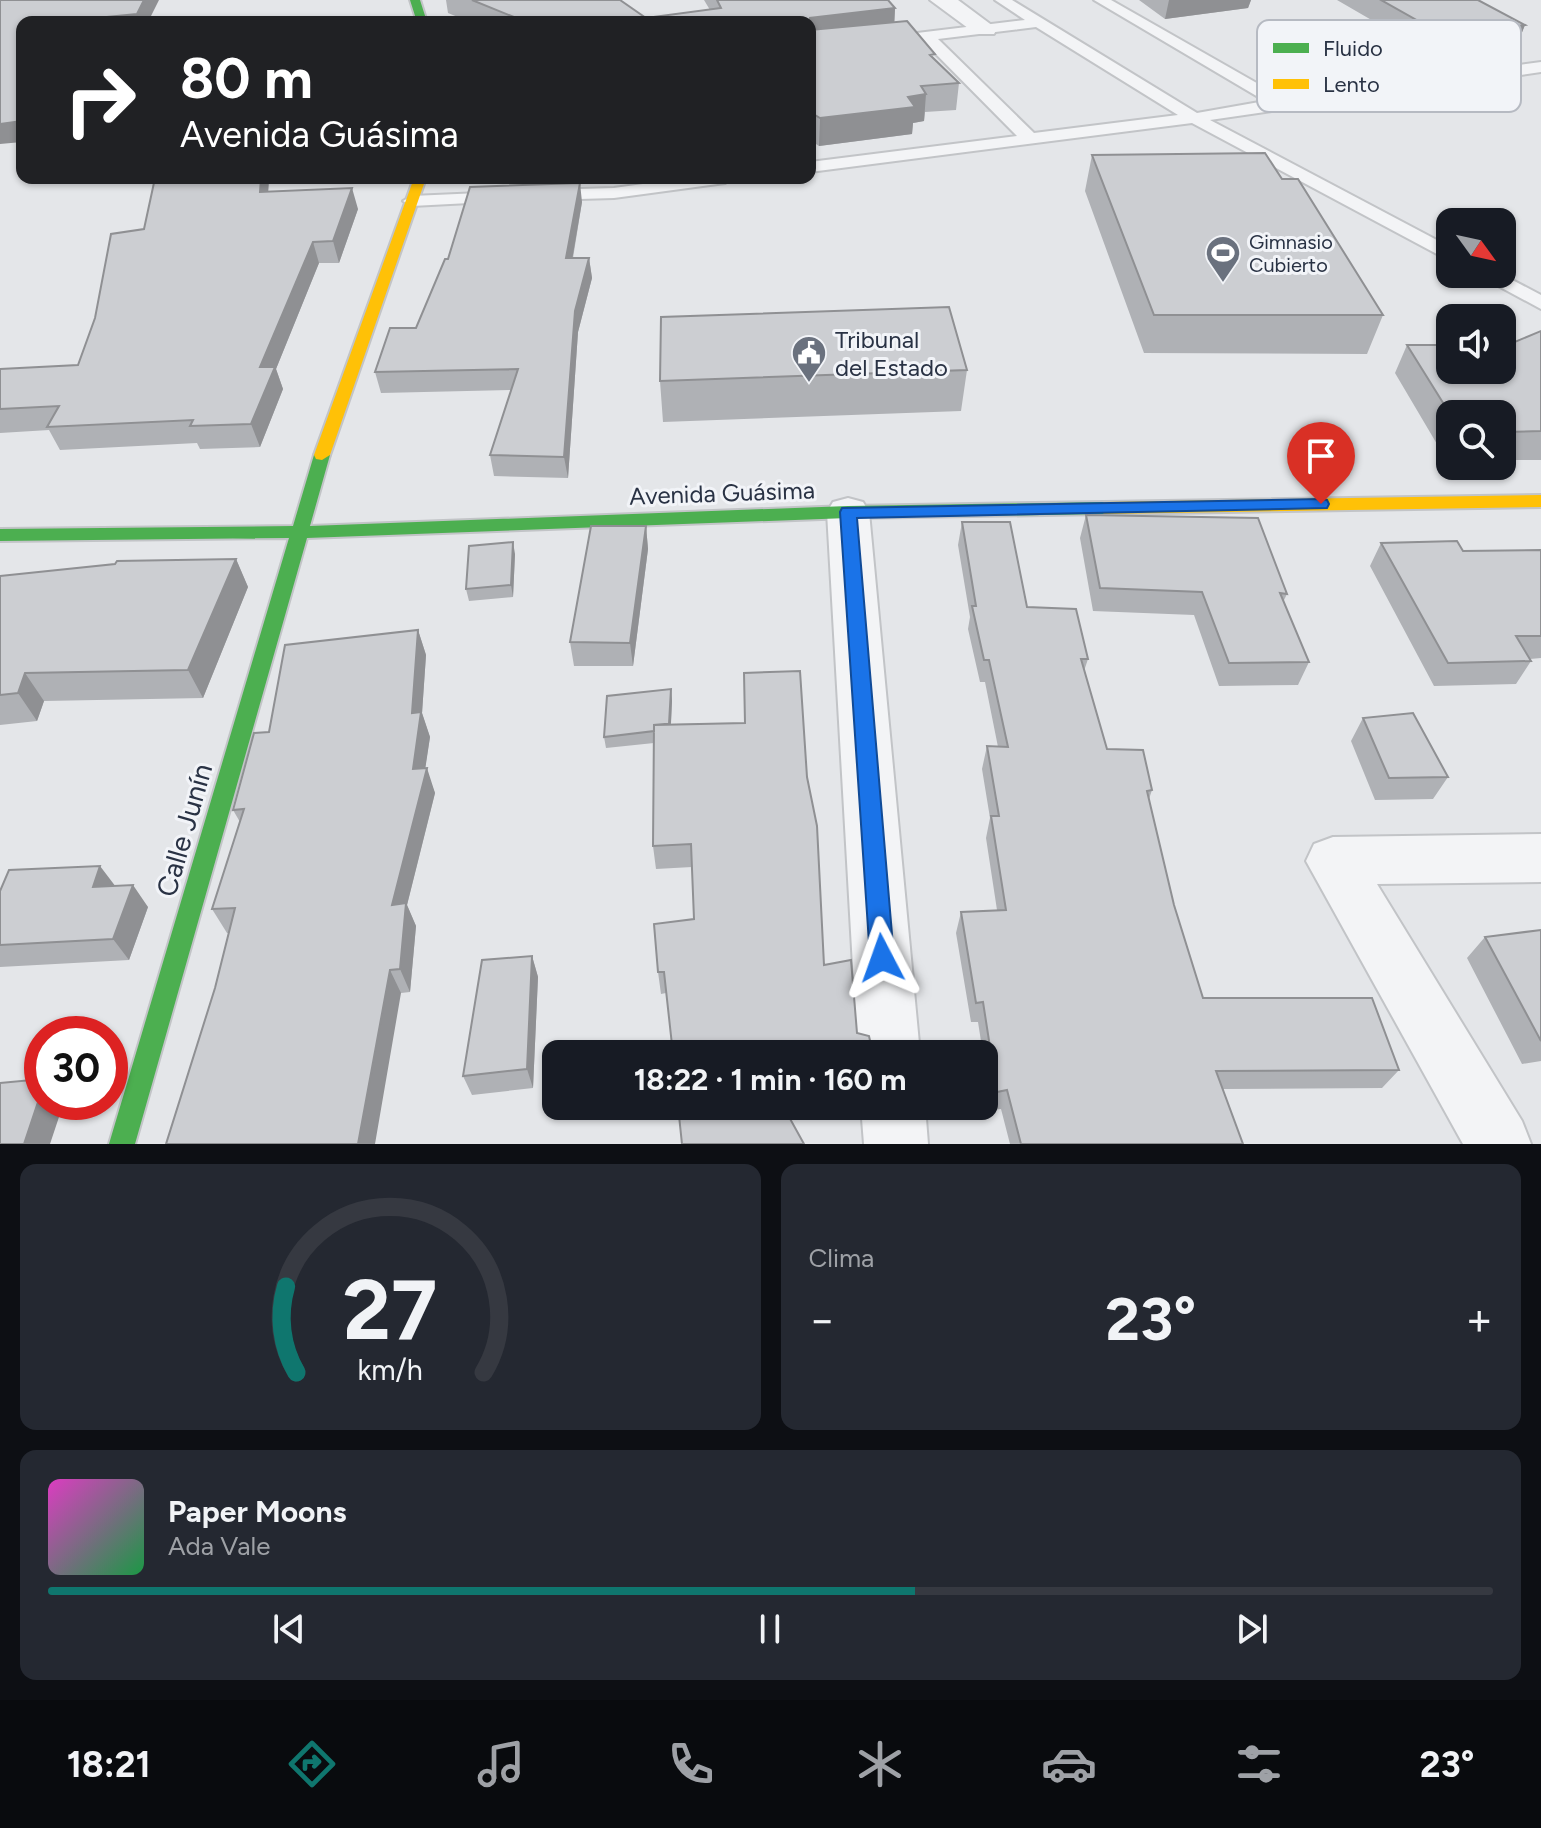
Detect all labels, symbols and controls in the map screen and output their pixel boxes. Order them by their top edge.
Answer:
legend [1257,20,1521,112]
text: Fluido [1323,35,1383,62]
text: 80 m [180,45,313,112]
icon: right [48,48,152,152]
text: Lento [1323,71,1380,98]
text: Avenida Guásima [180,113,459,156]
north arrow [1436,208,1516,288]
map controls [1436,208,1516,480]
place label: Gimnasio Cubierto [1249,230,1333,277]
sports icon: Gimnasio Cubierto [1204,234,1242,284]
button: sound [1436,304,1516,384]
place label: Tribunal del Estado [835,325,948,382]
public building icon: Tribunal del Estado [790,334,828,384]
button: search [1436,400,1516,480]
pin [1287,422,1355,504]
icon: arrive [1299,434,1343,478]
street label: Avenida Guásima [629,475,815,511]
street label: Calle Junín [149,760,219,900]
position arrow [840,916,924,1000]
speed limit sign: 30 [24,1016,128,1120]
text: 18:22 · 1 min · 160 m [634,1061,906,1098]
text: Clima [809,1242,874,1274]
text: 27 [343,1260,437,1360]
text: 23° [1105,1283,1196,1355]
text: − [809,1293,836,1346]
text: + [1466,1293,1493,1346]
text: km/h [358,1353,423,1387]
text: Paper Moons [168,1493,347,1530]
text: Ada Vale [168,1530,271,1562]
icon: previous [267,1607,311,1651]
icon: pause [748,1607,792,1651]
icon: next [1230,1607,1274,1651]
icon: directions [284,1736,340,1792]
icon: music [473,1736,529,1792]
icon: phone [663,1736,719,1792]
icon: climate [852,1736,908,1792]
icon: car [1041,1736,1097,1792]
icon: filters [1231,1736,1287,1792]
text: 18:21 [67,1743,151,1786]
text: 23° [1420,1743,1474,1786]

